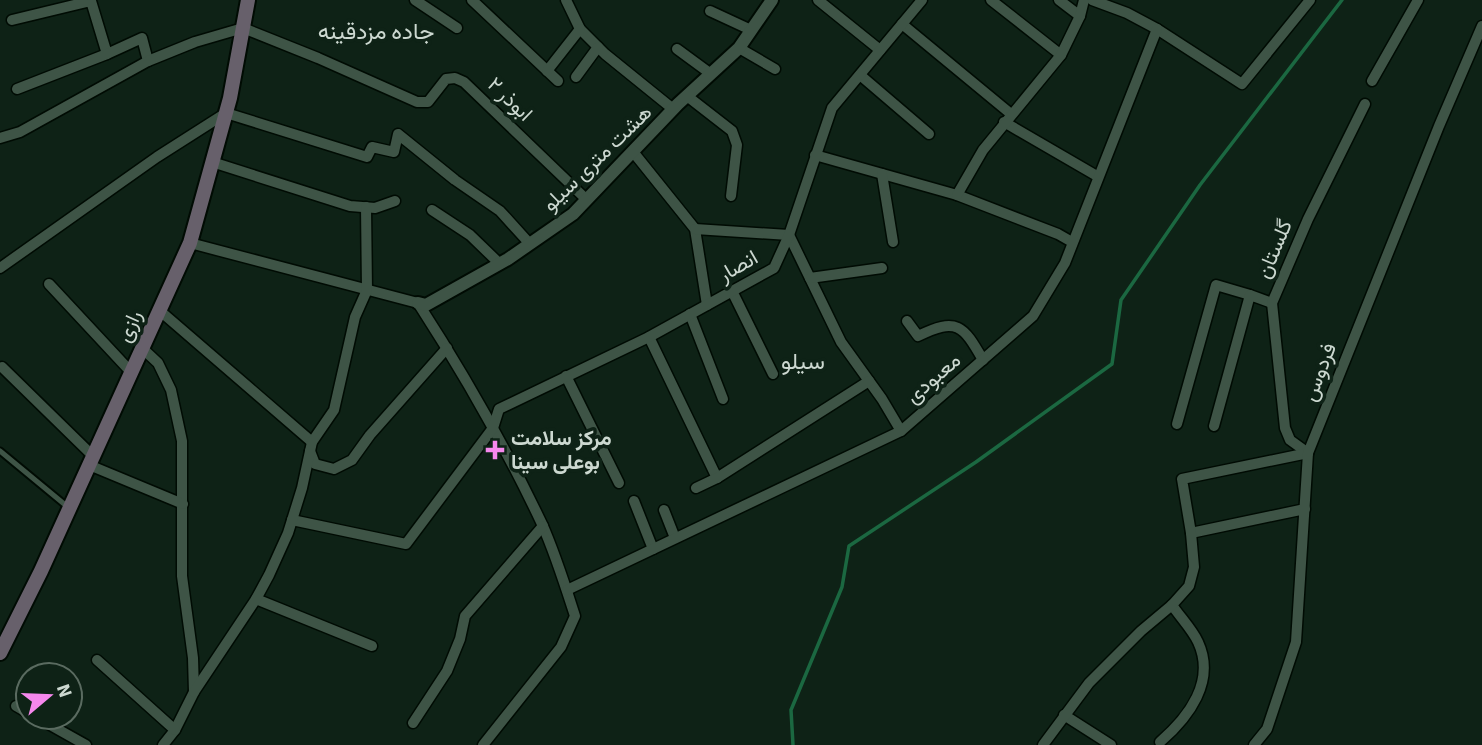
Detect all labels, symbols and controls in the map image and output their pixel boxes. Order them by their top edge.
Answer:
district label: جاده مزدقینه [318,15,434,48]
street label: ابوذر ۲ [481,70,539,128]
street label: هشت متری سیلو [535,98,659,218]
street label: گلستان [1248,215,1300,283]
street label: انصار [712,243,764,290]
street label: رازی [109,305,149,347]
street label: فردوس [1294,338,1344,406]
district label: سیلو [781,345,825,378]
street label: معبودی [899,345,967,411]
place label: مرکز سلامت بوعلی سینا [511,423,612,477]
marker: مرکز سلامت بوعلی سینا [485,440,505,460]
north arrow [14,661,84,731]
text: N [49,681,78,701]

